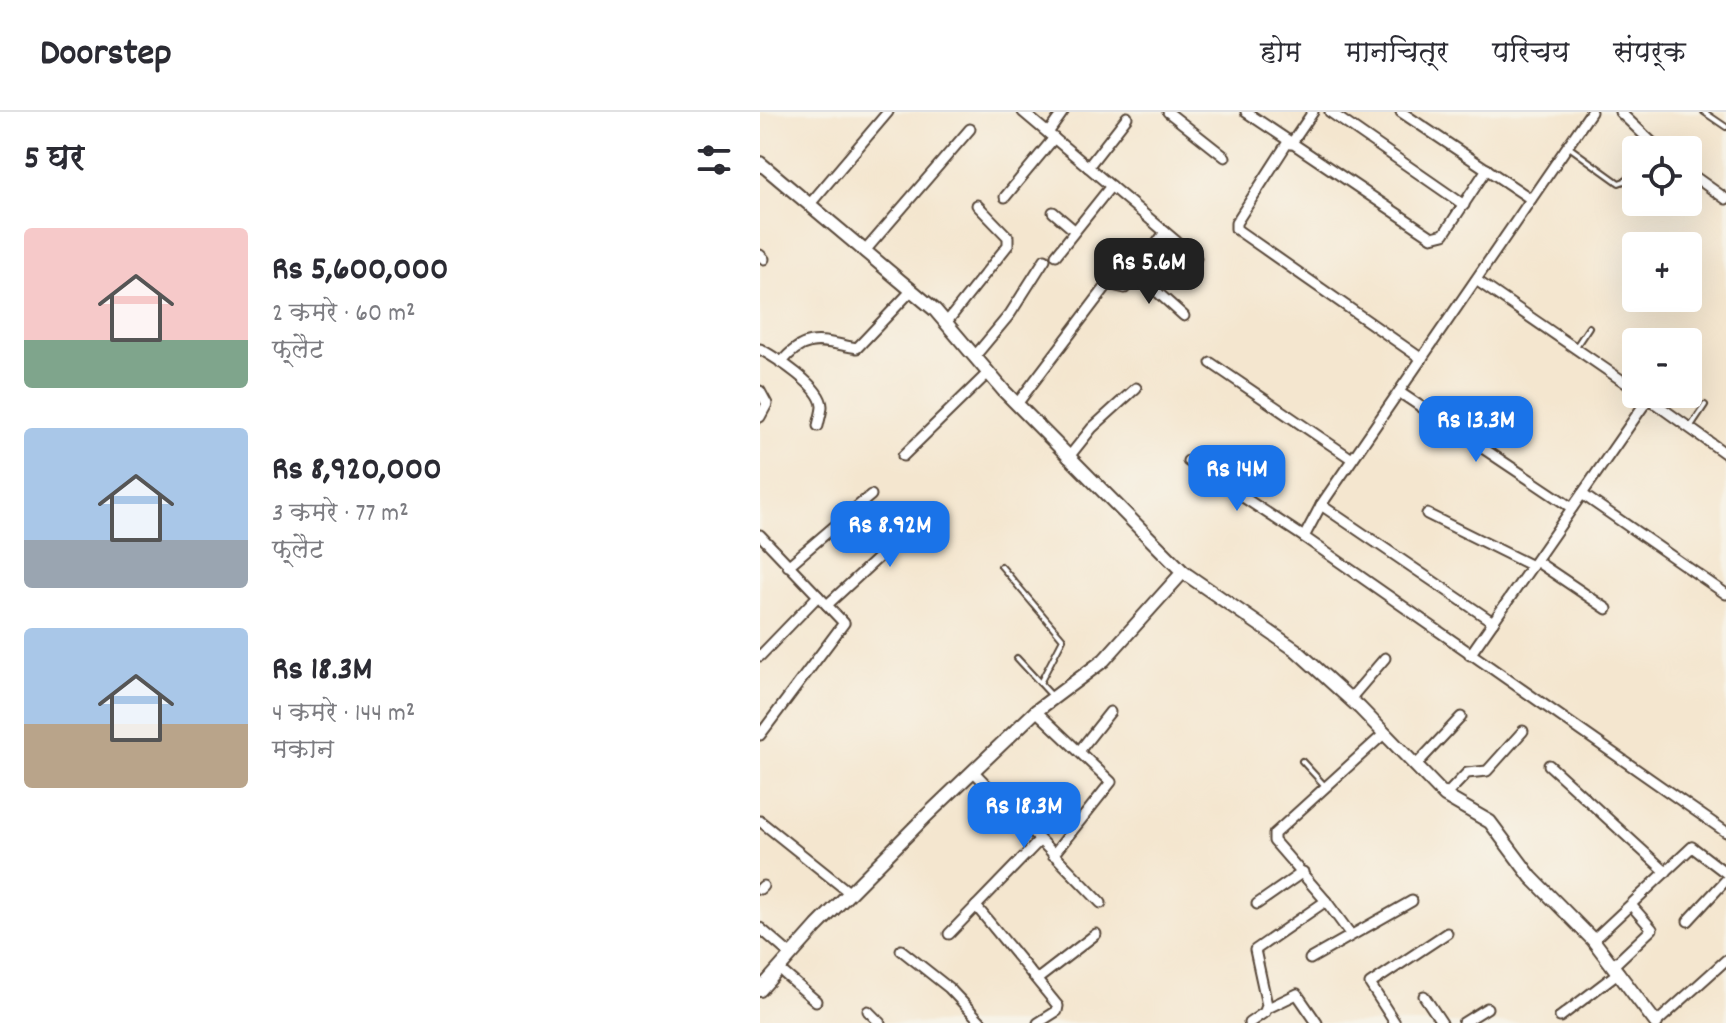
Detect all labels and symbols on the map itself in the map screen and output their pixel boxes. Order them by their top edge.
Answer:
pin: Rs 5.6M [1075,238,1223,306]
pin: Rs 13.3M [1393,396,1559,464]
pin: Rs 14M [1172,445,1302,513]
pin: Rs 8.92M [807,501,973,569]
pin: Rs 18.3M [941,782,1107,850]

